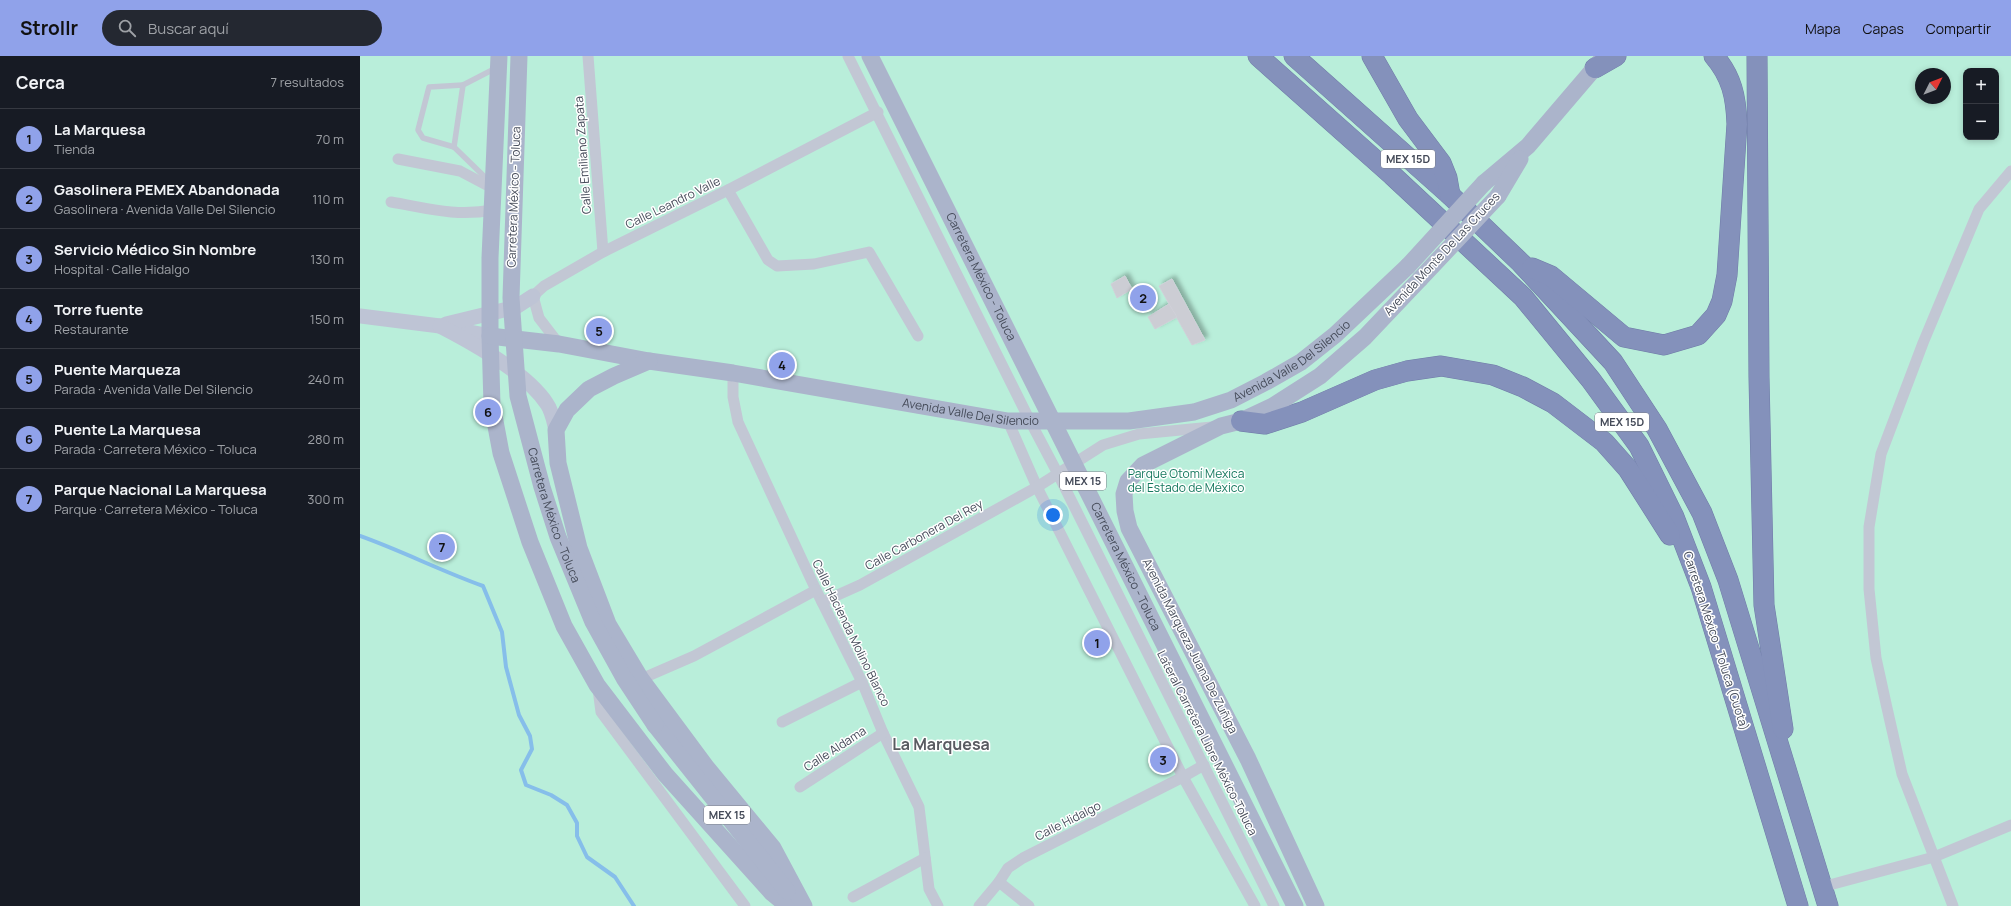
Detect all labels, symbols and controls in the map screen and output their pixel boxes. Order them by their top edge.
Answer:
search box [102,10,382,46]
text: Strollr [20,15,78,41]
icon: search [116,17,138,39]
text: Buscar aquí [148,18,229,39]
text: Mapa [1805,19,1841,38]
text: Capas [1863,19,1904,38]
text: Compartir [1926,19,1991,38]
north arrow [1915,68,1951,104]
map controls [1963,68,1999,140]
button: + [1963,68,1999,104]
text: Cerca [16,71,65,94]
text: 7 resultados [271,73,344,91]
street label: Calle Emiliano Zapata [570,95,595,215]
button: − [1963,104,1999,140]
text: La Marquesa [54,119,146,140]
street label: Carretera México - Toluca [503,126,524,268]
text: 1 [26,130,32,148]
text: 70 m [316,130,344,148]
text: Tienda [54,140,95,158]
road number: MEX 15D [1381,150,1435,168]
street label: Calle Leandro Valle [622,172,723,233]
text: Gasolinera PEMEX Abandonada [54,179,280,200]
street label: Avenida Monte De Las Cruces [1380,188,1503,319]
text: 2 [25,190,33,208]
text: 110 m [312,190,344,208]
text: Gasolinera · Avenida Valle Del Silencio [54,200,275,218]
street label: Carretera México - Toluca [942,209,1021,344]
text: Servicio Médico Sin Nombre [54,239,256,260]
text: 3 [25,250,33,268]
text: 130 m [310,250,344,268]
text: Hospital · Calle Hidalgo [54,260,190,278]
pin: 2 [1130,283,1156,313]
text: Torre fuente [54,299,143,320]
text: 4 [25,310,33,328]
text: 150 m [310,310,344,328]
pin: 5 [586,316,612,346]
street label: Avenida Valle Del Silencio [1230,316,1354,406]
text: Restaurante [54,320,129,338]
pin: 4 [769,350,795,380]
text: Puente Marqueza [54,359,181,380]
text: 5 [25,370,33,388]
text: 240 m [308,370,344,388]
text: Parada · Avenida Valle Del Silencio [54,380,253,398]
street label: Avenida Valle Del Silencio [901,394,1039,429]
pin: 6 [475,397,501,427]
road number: MEX 15D [1595,413,1649,431]
text: Puente La Marquesa [54,419,201,440]
text: 6 [25,430,33,448]
text: 280 m [307,430,344,448]
text: Parada · Carretera México - Toluca [54,440,257,458]
street label: Carretera México - Toluca [524,446,585,585]
park label: Parque Otomí Mexica del Estado de México [1128,465,1244,496]
road number: MEX 15 [1060,472,1106,490]
text: Parque Nacional La Marquesa [54,479,267,500]
text: 7 [26,490,32,508]
text: 300 m [307,490,344,508]
street label: Calle Carbonera Del Rey [862,495,986,574]
street label: Carretera México - Toluca [1087,499,1165,634]
text: Parque · Carretera México - Toluca [54,500,258,518]
your location [1043,505,1063,525]
pin: 7 [429,532,455,562]
street label: Carretera México - Toluca (Cuota) [1679,549,1754,733]
street label: Avenida Marqueza Juana De Zuñiga [1139,555,1242,736]
street label: Calle Hacienda Molino Blanco [808,557,894,709]
pin: 1 [1084,628,1110,658]
street label: Lateral Carretera Libre México-Toluca [1153,647,1262,838]
street label: Calle Aldama [800,722,869,775]
district label: La Marquesa [892,733,990,755]
pin: 3 [1150,745,1176,775]
street label: Calle Hidalgo [1032,797,1104,844]
road number: MEX 15 [704,806,750,824]

